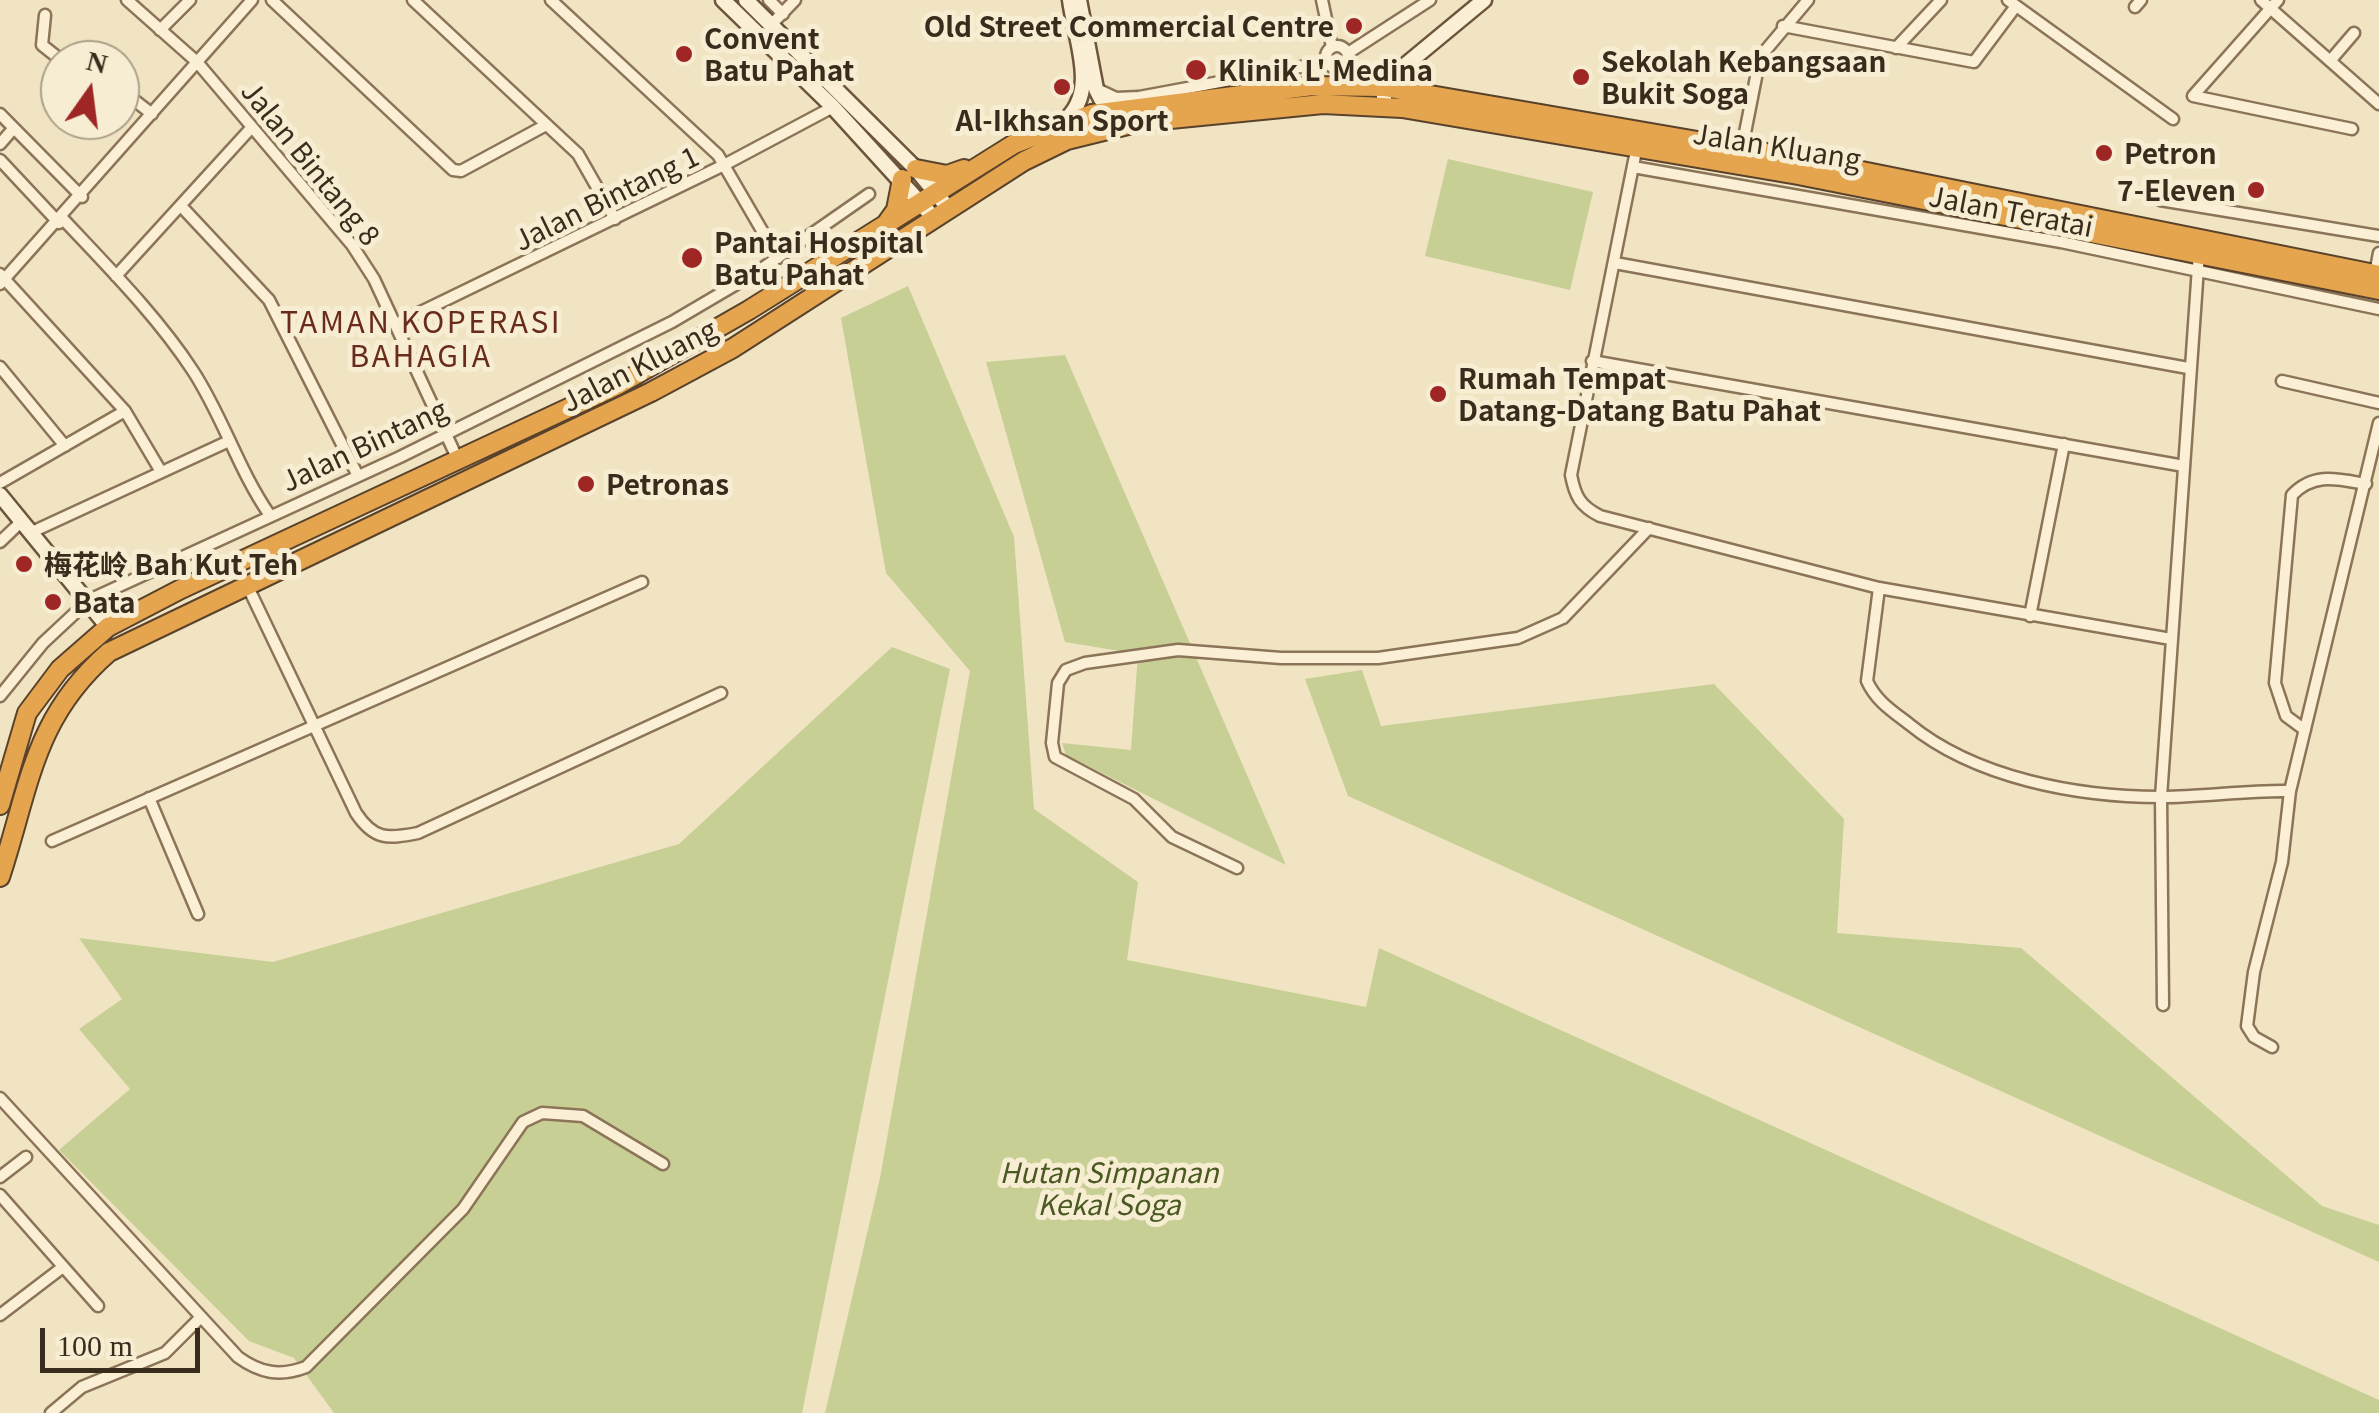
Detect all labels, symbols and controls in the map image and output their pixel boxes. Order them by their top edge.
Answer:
place label: Old Street Commercial Centre [924,9,1334,43]
marker: Old Street Commercial Centre [1343,15,1365,37]
place label: Convent Batu Pahat [704,21,854,87]
north arrow [40,40,140,140]
marker: Convent Batu Pahat [673,43,695,65]
place label: Sekolah Kebangsaan Bukit Soga [1601,44,1886,110]
text: N [83,45,110,80]
place label: Klinik L' Medina [1218,53,1433,87]
marker: Klinik L' Medina [1183,57,1209,83]
marker: Sekolah Kebangsaan Bukit Soga [1570,66,1592,88]
street label: Jalan Bintang 8 [235,74,387,252]
marker: Al-Ikhsan Sport [1051,76,1073,98]
place label: Al-Ikhsan Sport [956,103,1168,137]
street label: Jalan Kluang [1691,116,1863,176]
place label: Petron [2124,136,2217,170]
street label: Jalan Bintang 1 [508,139,704,257]
marker: Petron [2093,142,2115,164]
place label: 7-Eleven [2117,173,2236,207]
street label: Jalan Teratai [1926,179,2096,243]
marker: 7-Eleven [2245,179,2267,201]
place label: Pantai Hospital Batu Pahat [714,225,923,291]
marker: Pantai Hospital Batu Pahat [679,245,705,271]
district label: TAMAN KOPERASI BAHAGIA [280,304,562,374]
street label: Jalan Kluang [556,312,722,418]
place label: Rumah Tempat Datang-Datang Batu Pahat [1458,361,1821,427]
marker: Rumah Tempat Datang-Datang Batu Pahat [1427,383,1449,405]
street label: Jalan Bintang [276,392,452,498]
place label: Petronas [606,467,729,501]
marker: Petronas [575,473,597,495]
place label: 梅花岭 Bah Kut Teh [44,547,298,581]
marker: 梅花岭 Bah Kut Teh [13,553,35,575]
place label: Bata [73,585,135,619]
marker: Bata [42,591,64,613]
park label: Hutan Simpanan Kekal Soga [999,1155,1219,1221]
scale bar [45,1308,205,1370]
text: 100 m [57,1329,133,1362]

